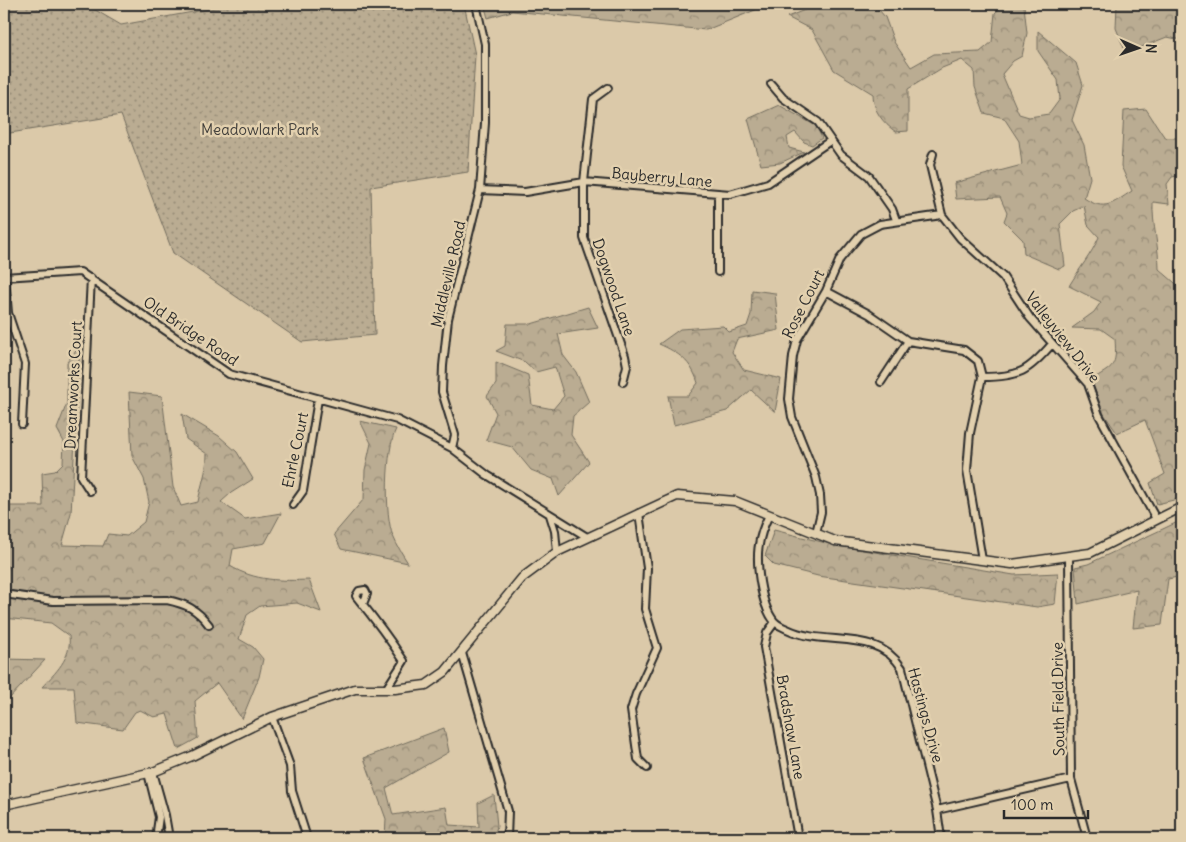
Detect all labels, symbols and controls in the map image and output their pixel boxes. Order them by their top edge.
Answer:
north arrow [1114,22,1164,72]
text: N [1142,43,1160,54]
park label: Meadowlark Park [201,120,319,139]
street label: Bayberry Lane [611,163,713,191]
street label: Middleville Road [427,219,470,329]
street label: Dogwood Lane [588,236,640,338]
street label: Rose Court [778,267,828,341]
street label: Valleyview Drive [1022,288,1104,386]
street label: Old Bridge Road [140,292,242,370]
street label: Dreamworks Court [60,320,86,450]
street label: Ehrle Court [278,411,312,489]
street label: South Field Drive [1048,642,1068,756]
street label: Hastings Drive [904,665,948,765]
street label: Bradshaw Lane [772,673,810,781]
scale bar [1004,787,1087,819]
text: 100 m [1011,795,1053,814]

